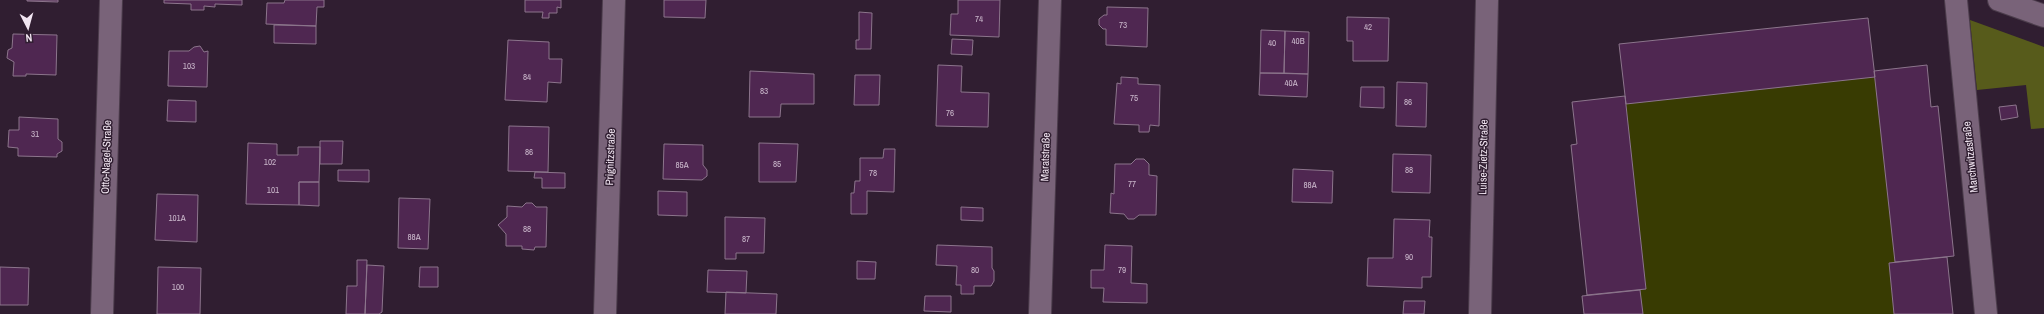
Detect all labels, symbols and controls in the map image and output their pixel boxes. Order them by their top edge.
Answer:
north arrow [8,8,48,48]
house number: 74 [975,13,983,25]
house number: 73 [1119,19,1127,31]
house number: 42 [1364,21,1372,33]
text: N [25,31,33,45]
house number: 40B [1291,35,1305,47]
house number: 40 [1268,37,1276,49]
house number: 103 [183,60,195,72]
house number: 84 [523,71,531,83]
house number: 40A [1284,77,1298,89]
house number: 83 [760,85,768,97]
house number: 75 [1130,92,1138,104]
house number: 86 [1404,96,1412,108]
house number: 76 [946,107,954,119]
street label: Luise-Zietz-Straße [1475,119,1491,195]
street label: Otto-Nagel-Straße [98,120,114,194]
street label: Marchwitzastraße [1959,121,1981,193]
house number: 31 [31,128,39,140]
street label: Prignitzstraße [602,128,618,186]
street label: Maratstraße [1037,132,1053,182]
house number: 86 [525,146,533,158]
house number: 102 [264,156,276,168]
house number: 85 [773,158,781,170]
house number: 85A [675,159,689,171]
house number: 88 [1405,164,1413,176]
house number: 78 [869,167,877,179]
house number: 77 [1128,178,1136,190]
house number: 88A [1303,179,1317,191]
house number: 101 [267,184,279,196]
house number: 101A [168,212,186,224]
house number: 88 [523,223,531,235]
house number: 88A [407,231,421,243]
house number: 87 [742,233,750,245]
house number: 90 [1405,251,1413,263]
house number: 80 [971,264,979,276]
house number: 79 [1118,264,1126,276]
house number: 100 [172,281,184,293]

